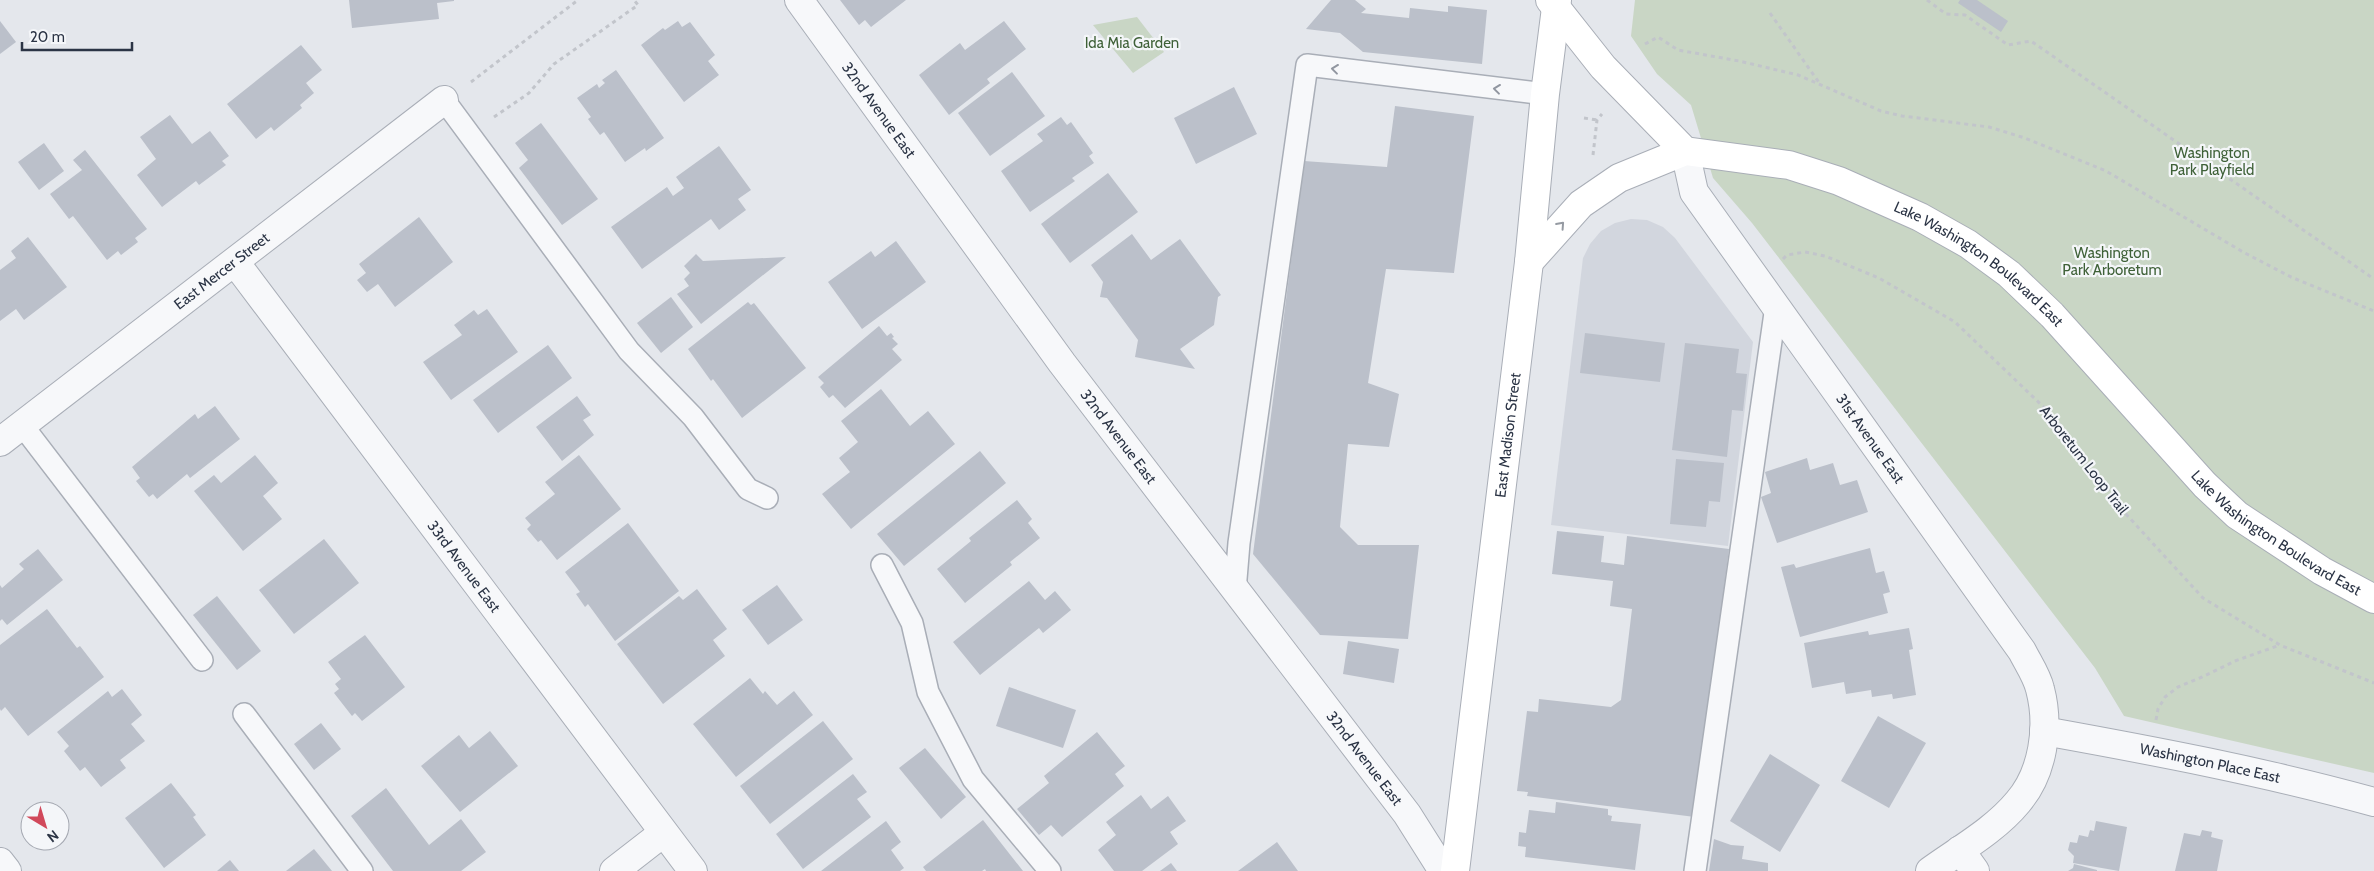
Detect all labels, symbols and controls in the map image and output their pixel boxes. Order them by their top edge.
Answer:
scale bar [22,20,132,52]
text: 20 m [30,28,65,46]
park label: Ida Mia Garden [1085,34,1179,52]
street label: 32nd Avenue East [838,59,919,162]
one-way arrow [1331,64,1339,75]
one-way arrow [1492,84,1500,95]
park label: Washington Park Playfield [2170,144,2254,179]
street label: Lake Washington Boulevard East [1891,198,2067,330]
one-way arrow [1556,222,1565,231]
street label: East Mercer Street [171,229,273,314]
park label: Washington Park Arboretum [2062,244,2162,279]
street label: East Madison Street [1491,372,1524,499]
street label: 32nd Avenue East [1077,386,1160,487]
street label: 31st Avenue East [1832,390,1908,487]
street label: Arboretum Loop Trail [2036,402,2132,518]
street label: Lake Washington Boulevard East [2187,467,2364,599]
street label: 33rd Avenue East [424,517,504,616]
street label: 32nd Avenue East [1323,708,1406,809]
street label: Washington Place East [2138,740,2282,787]
north arrow [20,801,70,851]
text: N [44,826,62,846]

